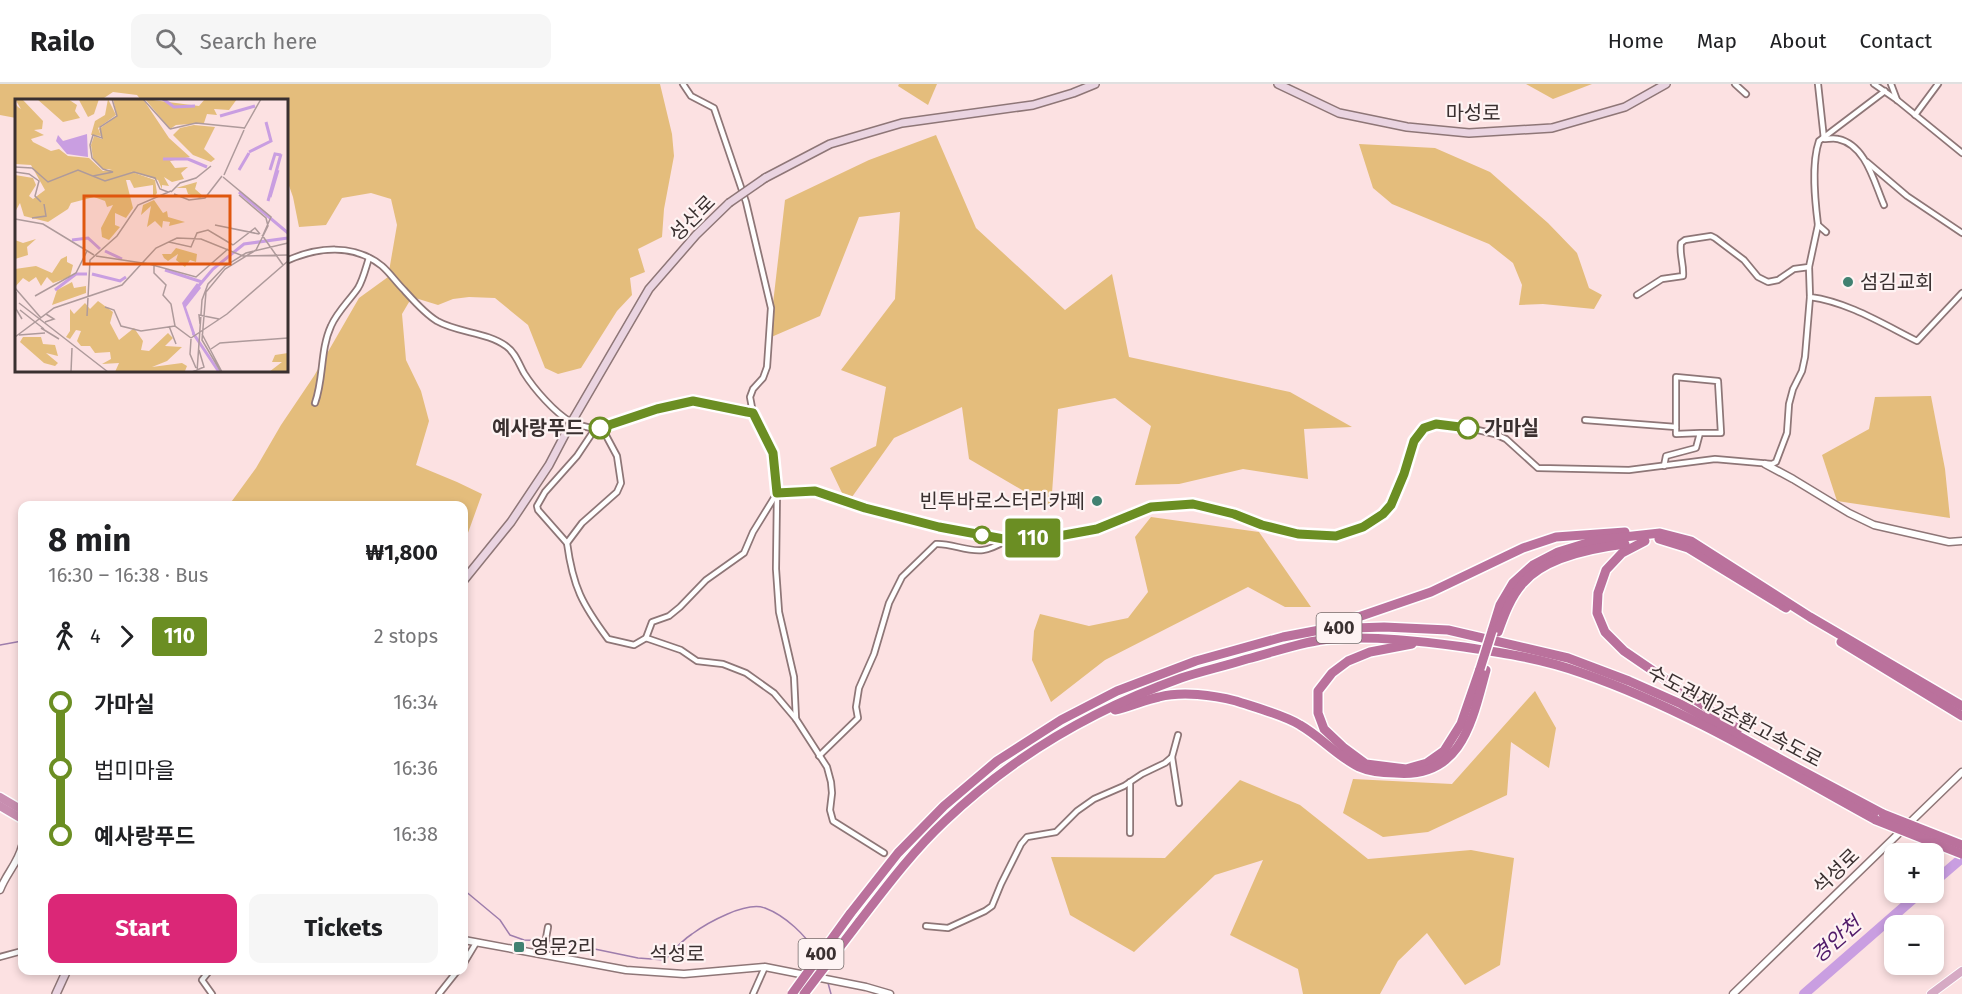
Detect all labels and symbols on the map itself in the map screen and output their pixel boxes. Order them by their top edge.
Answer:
inset map [15,99,288,372]
street label: 마성로 [1445,101,1501,125]
street label: 성산로 [664,190,720,246]
place label: 섬김교회 [1860,270,1934,294]
marker: 섬김교회 [1841,275,1855,289]
place label: 예사랑푸드 [492,416,584,440]
place label: 가마실 [1484,416,1539,440]
marker: 예사랑푸드 [589,417,611,439]
marker: 가마실 [1457,417,1479,439]
place label: 빈투바로스터리카페 [919,489,1085,513]
marker: 빈투바로스터리카페 [1090,494,1104,508]
line badge: 110 [998,518,1068,558]
unlabelled marker [973,526,991,544]
road number: 400 [1316,613,1362,643]
street label: 수도권제2순환고속도로 [1644,660,1826,772]
street label: 석성로 [1808,843,1864,899]
water label: 경안천 [1806,909,1868,969]
place label: 영문2리 [531,935,596,959]
road number: 400 [798,939,844,969]
marker: 영문2리 [512,940,526,954]
street label: 석성로 [649,942,705,966]

